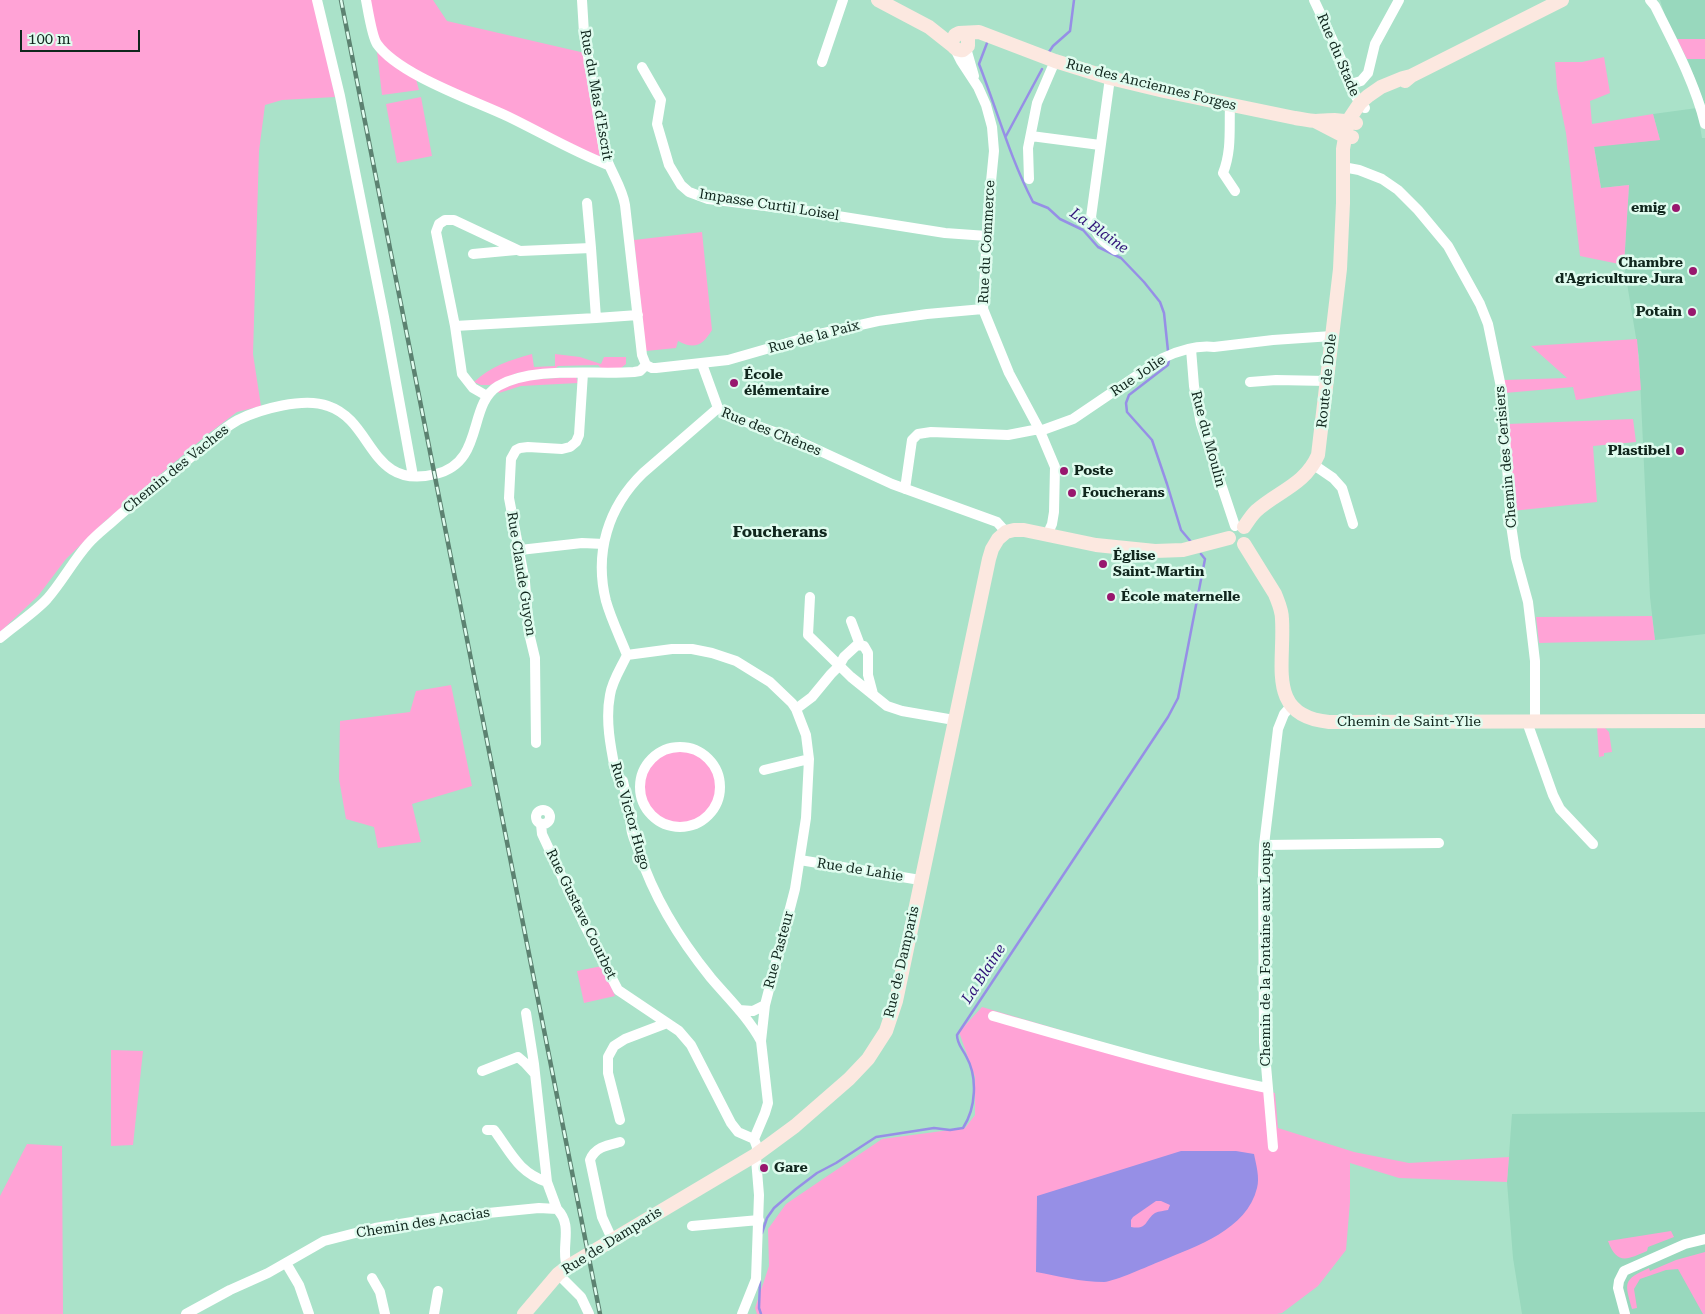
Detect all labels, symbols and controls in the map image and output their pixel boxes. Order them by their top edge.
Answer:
street label: Rue du Stade [1313,11,1363,99]
scale bar [22,20,142,52]
street label: Rue du Mas d'Escrit [576,28,616,162]
text: 100 m [28,30,71,48]
street label: Rue des Anciennes Forges [1064,56,1238,114]
street label: Rue du Commerce [975,180,999,304]
street label: Impasse Curtil Loisel [698,186,840,224]
place label: emig [1631,200,1666,216]
marker: emig [1670,202,1682,214]
water label: La Blaine [1066,204,1132,258]
place label: Chambre d'Agriculture Jura [1555,255,1683,288]
marker: Chambre d'Agriculture Jura [1687,265,1699,277]
place label: Potain [1636,304,1682,320]
marker: Potain [1686,306,1698,318]
street label: Rue de la Paix [766,317,862,357]
street label: Route de Dole [1314,333,1340,429]
street label: Rue Jolie [1108,352,1168,400]
place label: École élémentaire [744,367,829,400]
marker: École élémentaire [728,377,740,389]
street label: Chemin des Cerisiers [1491,385,1521,529]
street label: Rue du Moulin [1187,389,1229,489]
street label: Rue des Chênes [719,404,823,460]
street label: Chemin des Vaches [120,421,232,517]
place label: Plastibel [1608,443,1670,459]
marker: Plastibel [1674,445,1686,457]
place label: Poste [1074,463,1113,479]
marker: Poste [1058,465,1070,477]
place label: Foucherans [1082,485,1165,501]
marker: Foucherans [1066,487,1078,499]
street label: Rue Claude Guyon [503,511,539,637]
district label: Foucherans [733,522,827,542]
place label: Église Saint-Martin [1113,548,1204,580]
marker: Église Saint-Martin [1097,558,1109,570]
place label: École maternelle [1121,589,1240,605]
marker: École maternelle [1105,591,1117,603]
street label: Chemin de Saint-Ylie [1337,714,1481,730]
street label: Rue Victor Hugo [607,760,653,872]
street label: Chemin de la Fontaine aux Loups [1258,842,1274,1066]
street label: Rue Gustave Courbet [542,846,620,982]
street label: Rue de Lahie [816,855,904,885]
street label: Rue de Damparis [881,904,923,1020]
street label: Rue Pasteur [761,909,797,991]
water label: La Blaine [958,941,1010,1007]
place label: Gare [774,1160,808,1176]
marker: Gare [758,1162,770,1174]
street label: Chemin des Acacias [355,1204,491,1242]
street label: Rue de Damparis [559,1204,665,1278]

